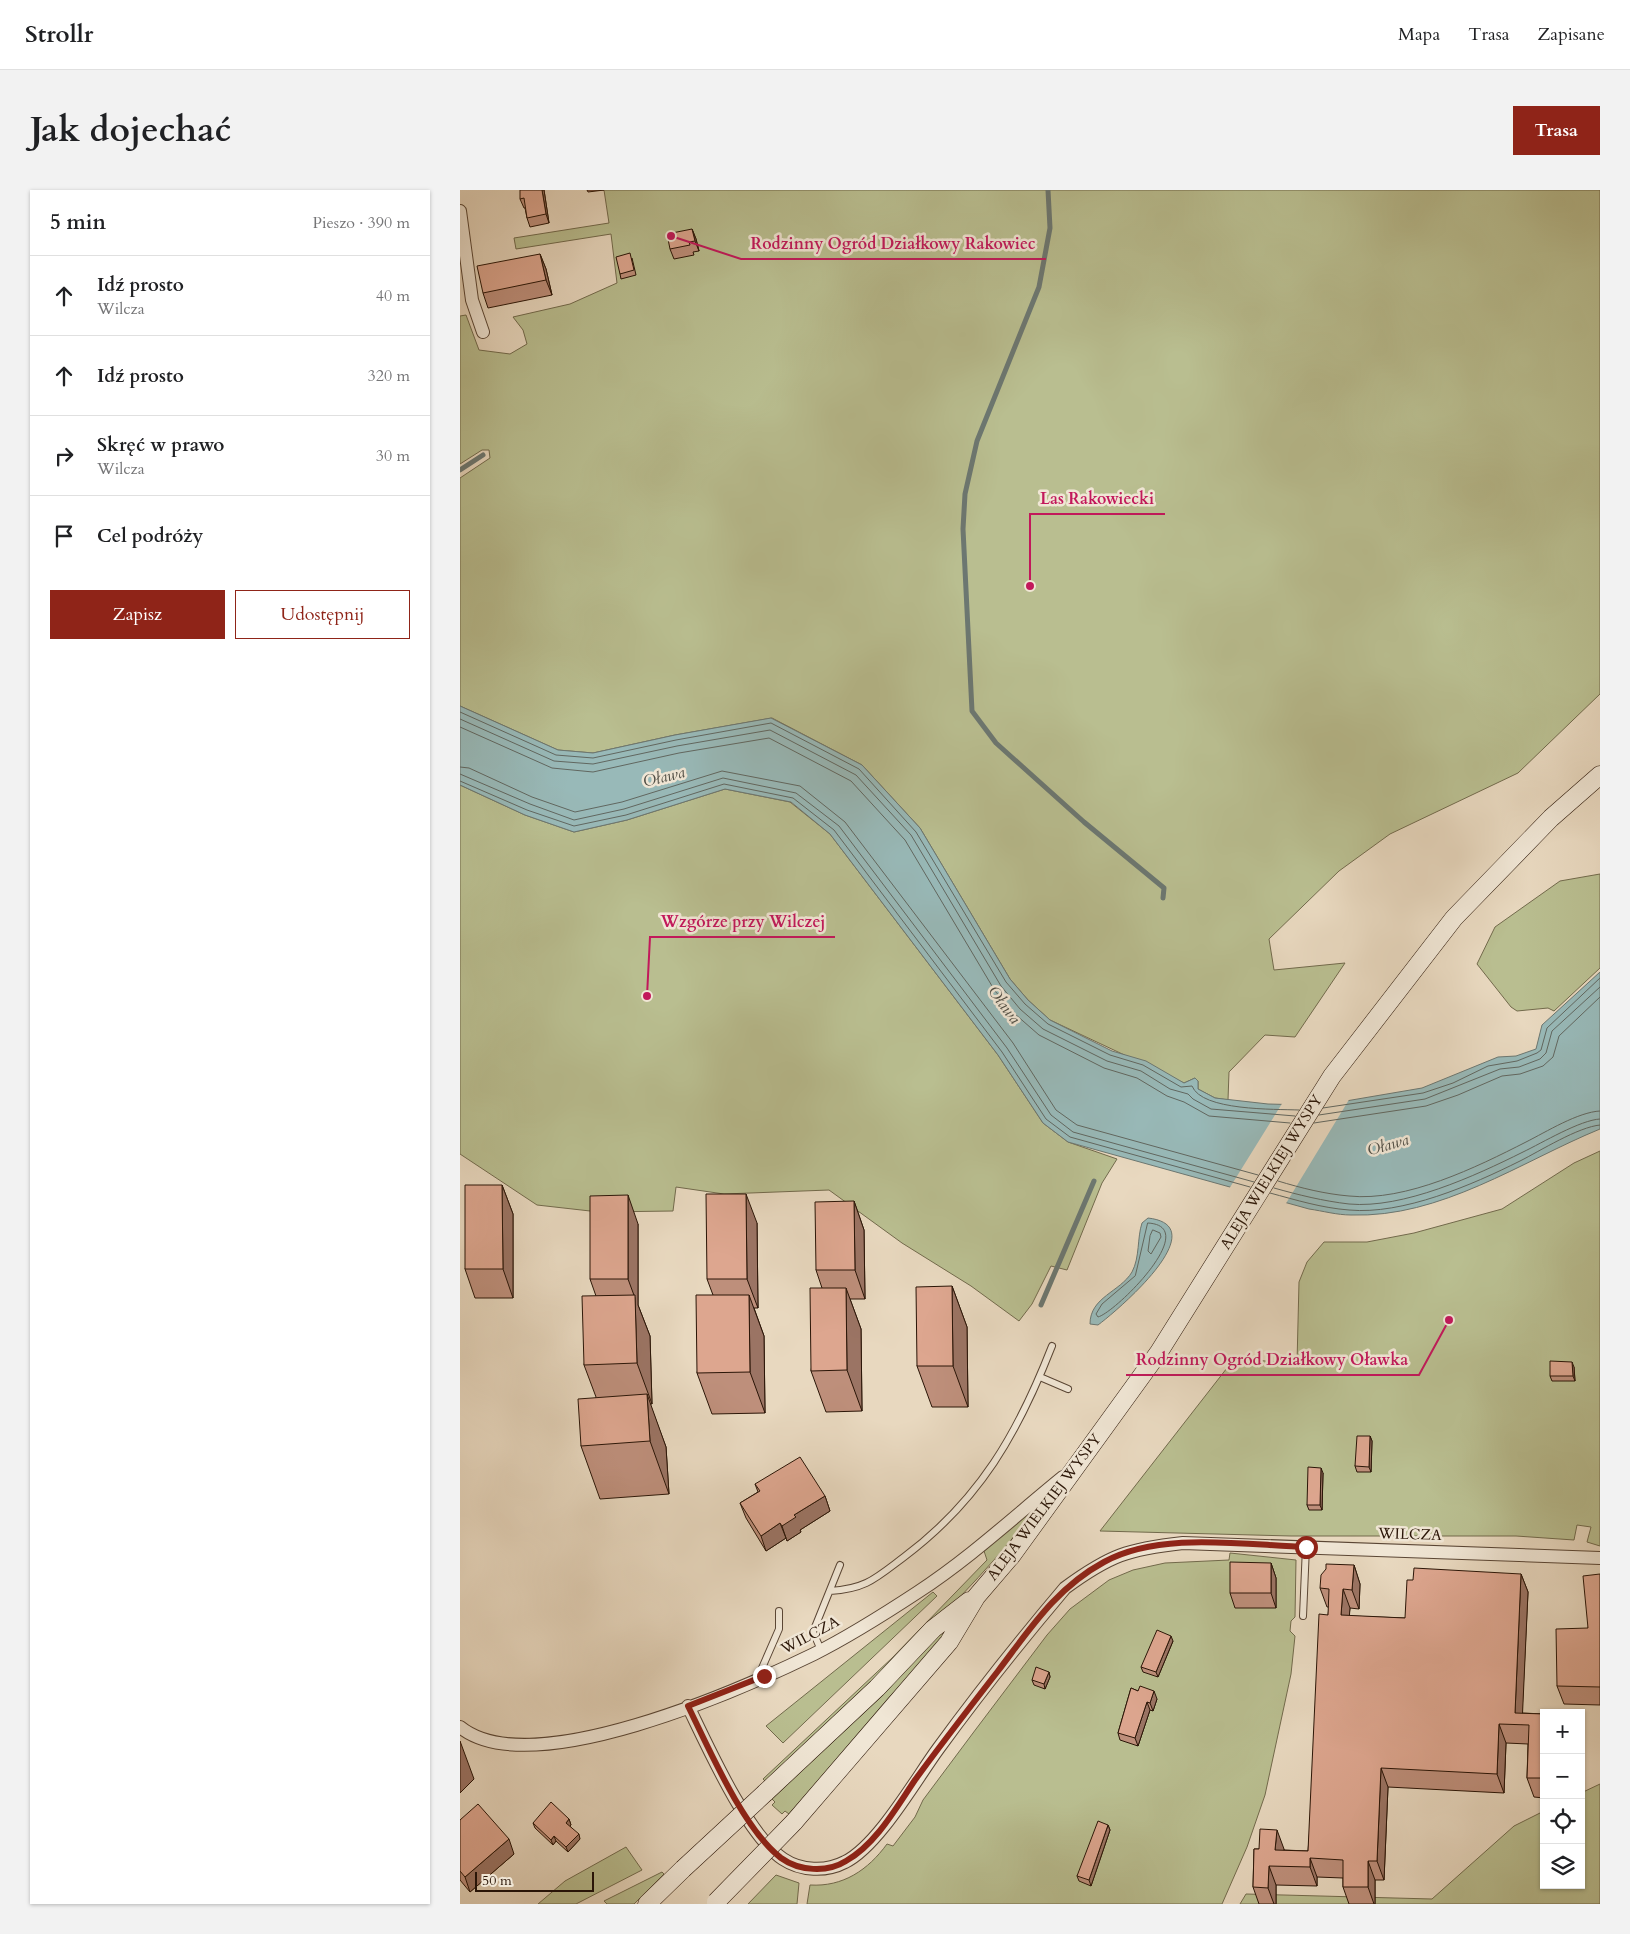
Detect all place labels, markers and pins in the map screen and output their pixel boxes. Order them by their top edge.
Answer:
callout: Rodzinny Ogród Działkowy Rakowiec [741,228,1046,259]
callout: Las Rakowiecki [1030,483,1165,514]
callout: Wzgórze przy Wilczej [650,906,835,937]
callout: Rodzinny Ogród Działkowy Oławka [1126,1344,1419,1375]

